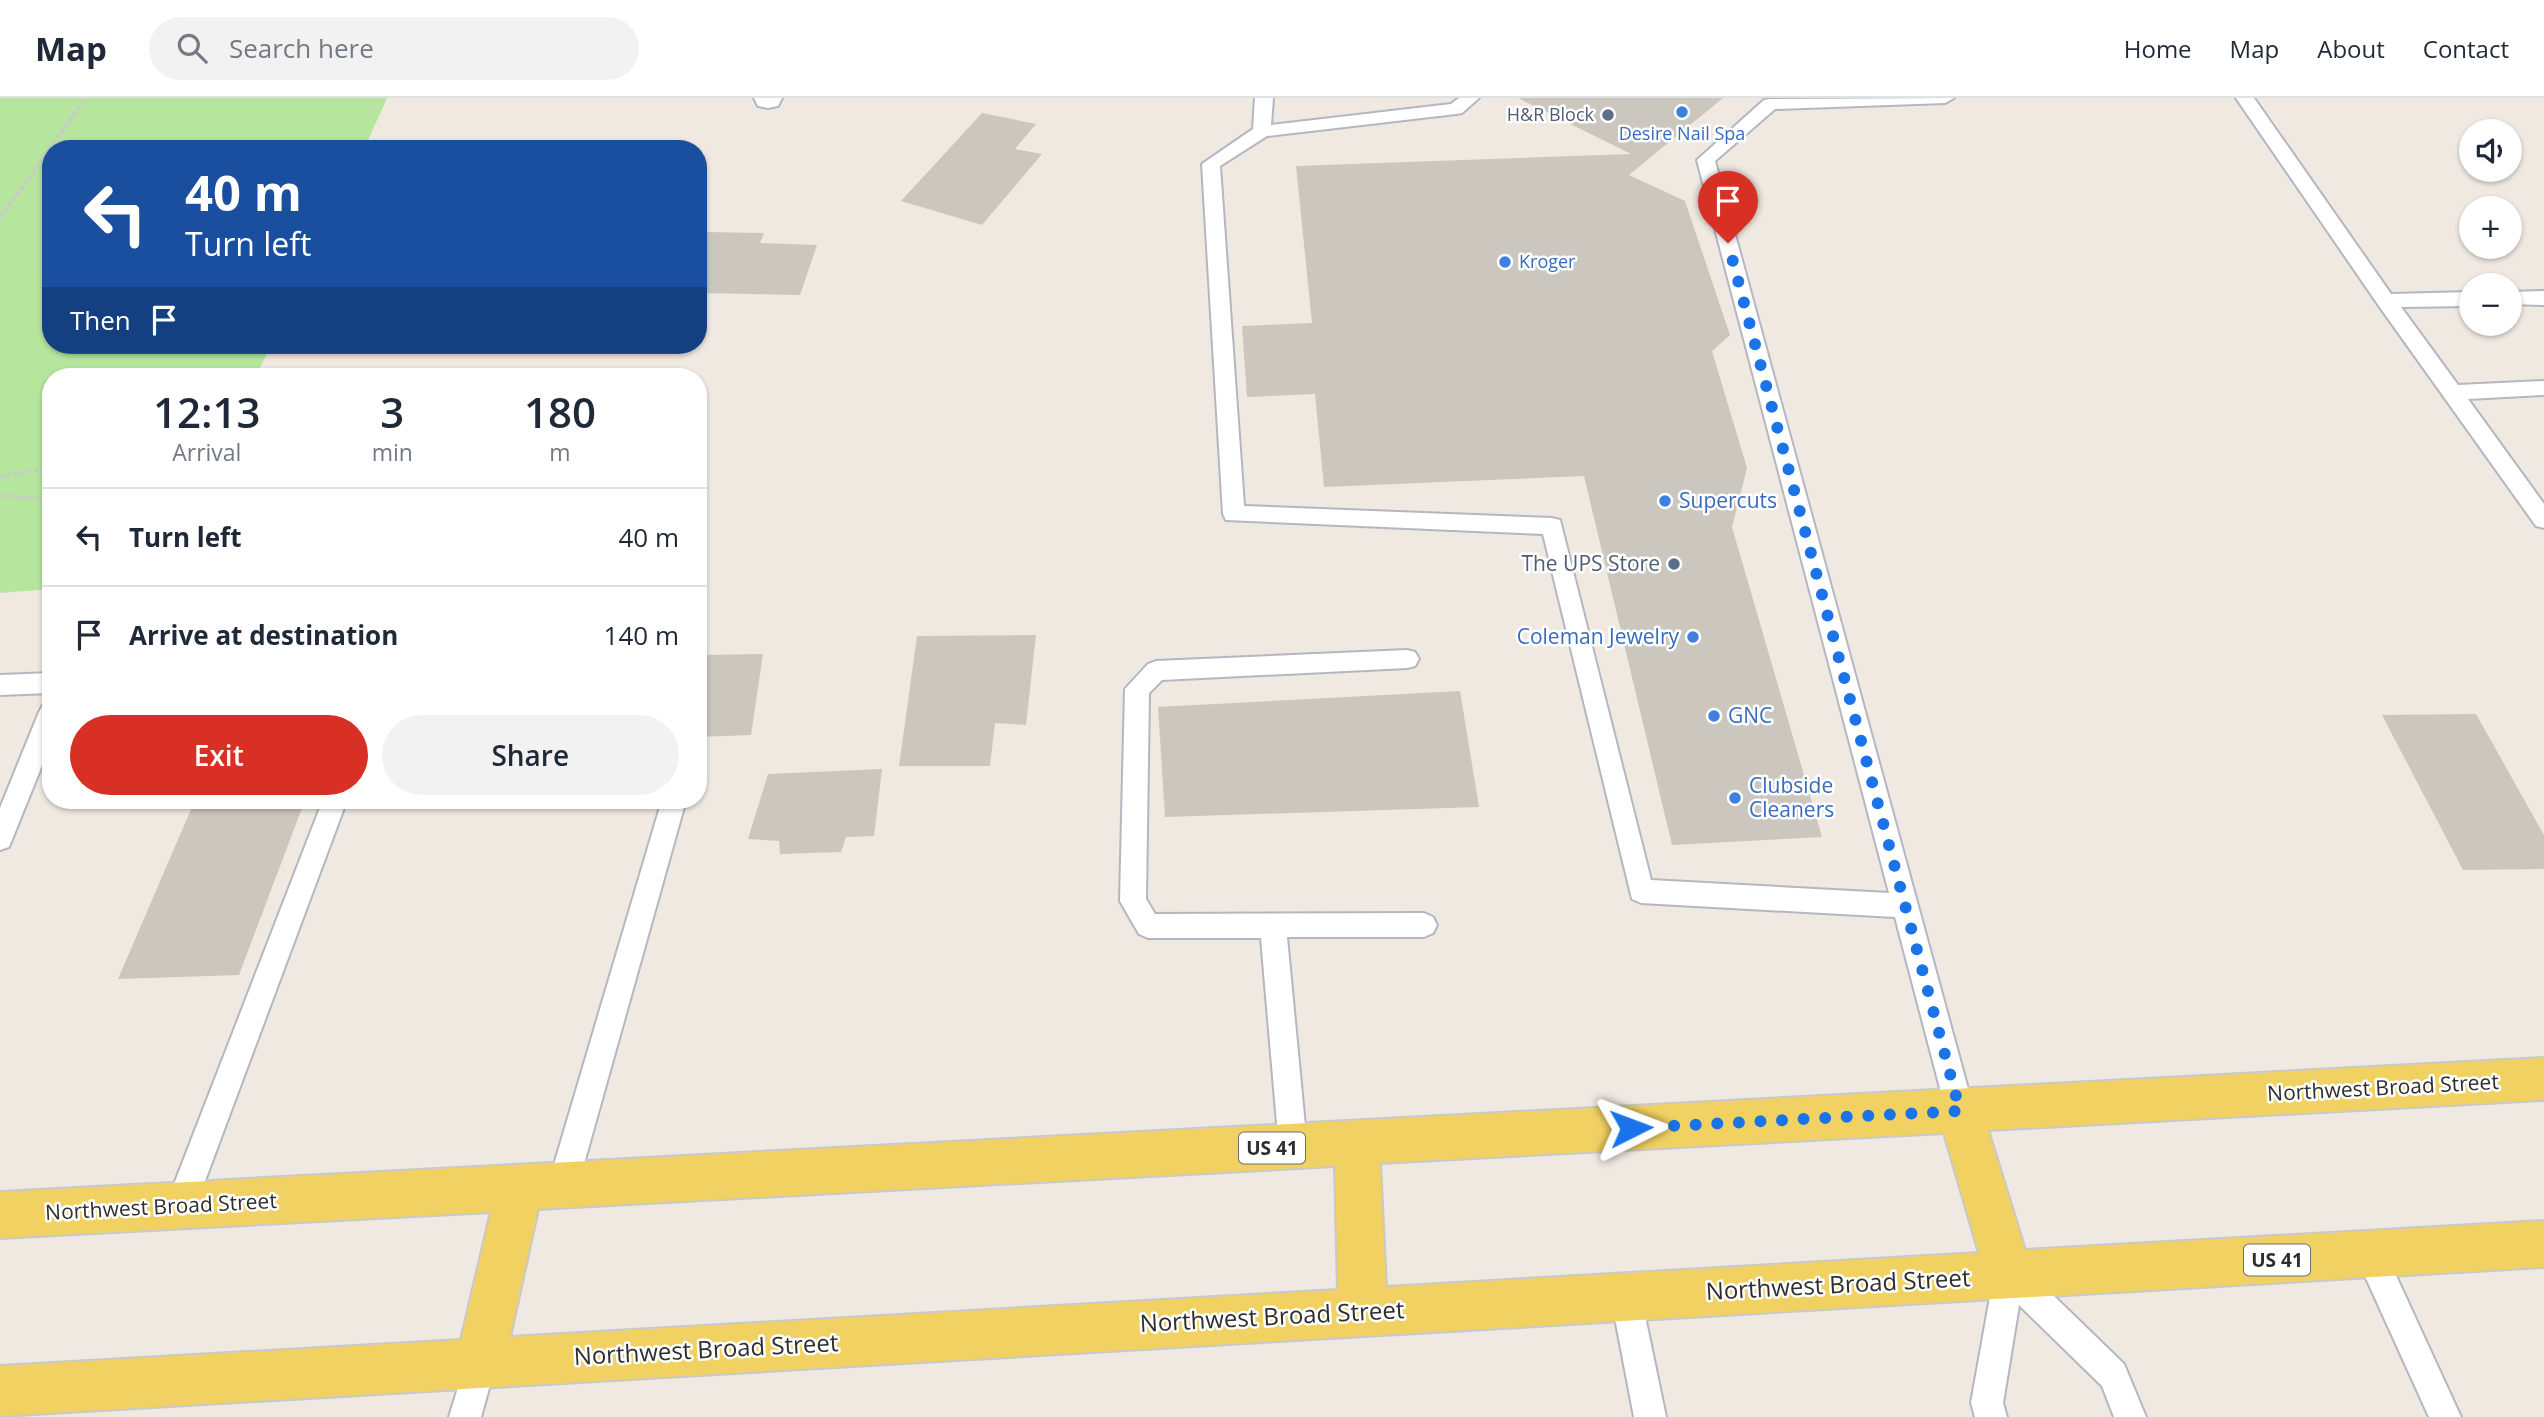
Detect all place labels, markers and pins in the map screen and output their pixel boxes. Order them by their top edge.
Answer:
place label: H&R Block [1507,102,1595,126]
marker: Desire Nail Spa [1674,104,1690,120]
marker: H&R Block [1600,107,1616,123]
place label: Desire Nail Spa [1619,121,1745,145]
pin [1698,171,1758,243]
place label: Kroger [1519,249,1576,273]
marker: Kroger [1497,254,1513,270]
place label: Supercuts [1679,486,1777,514]
marker: Supercuts [1657,493,1673,509]
place label: The UPS Store [1521,549,1660,577]
marker: The UPS Store [1666,556,1682,572]
place label: Coleman Jewelry [1517,622,1679,650]
marker: Coleman Jewelry [1685,629,1701,645]
place label: GNC [1728,701,1772,729]
marker: GNC [1706,708,1722,724]
place label: Clubside Cleaners [1749,771,1834,823]
marker: Clubside Cleaners [1727,790,1743,806]

